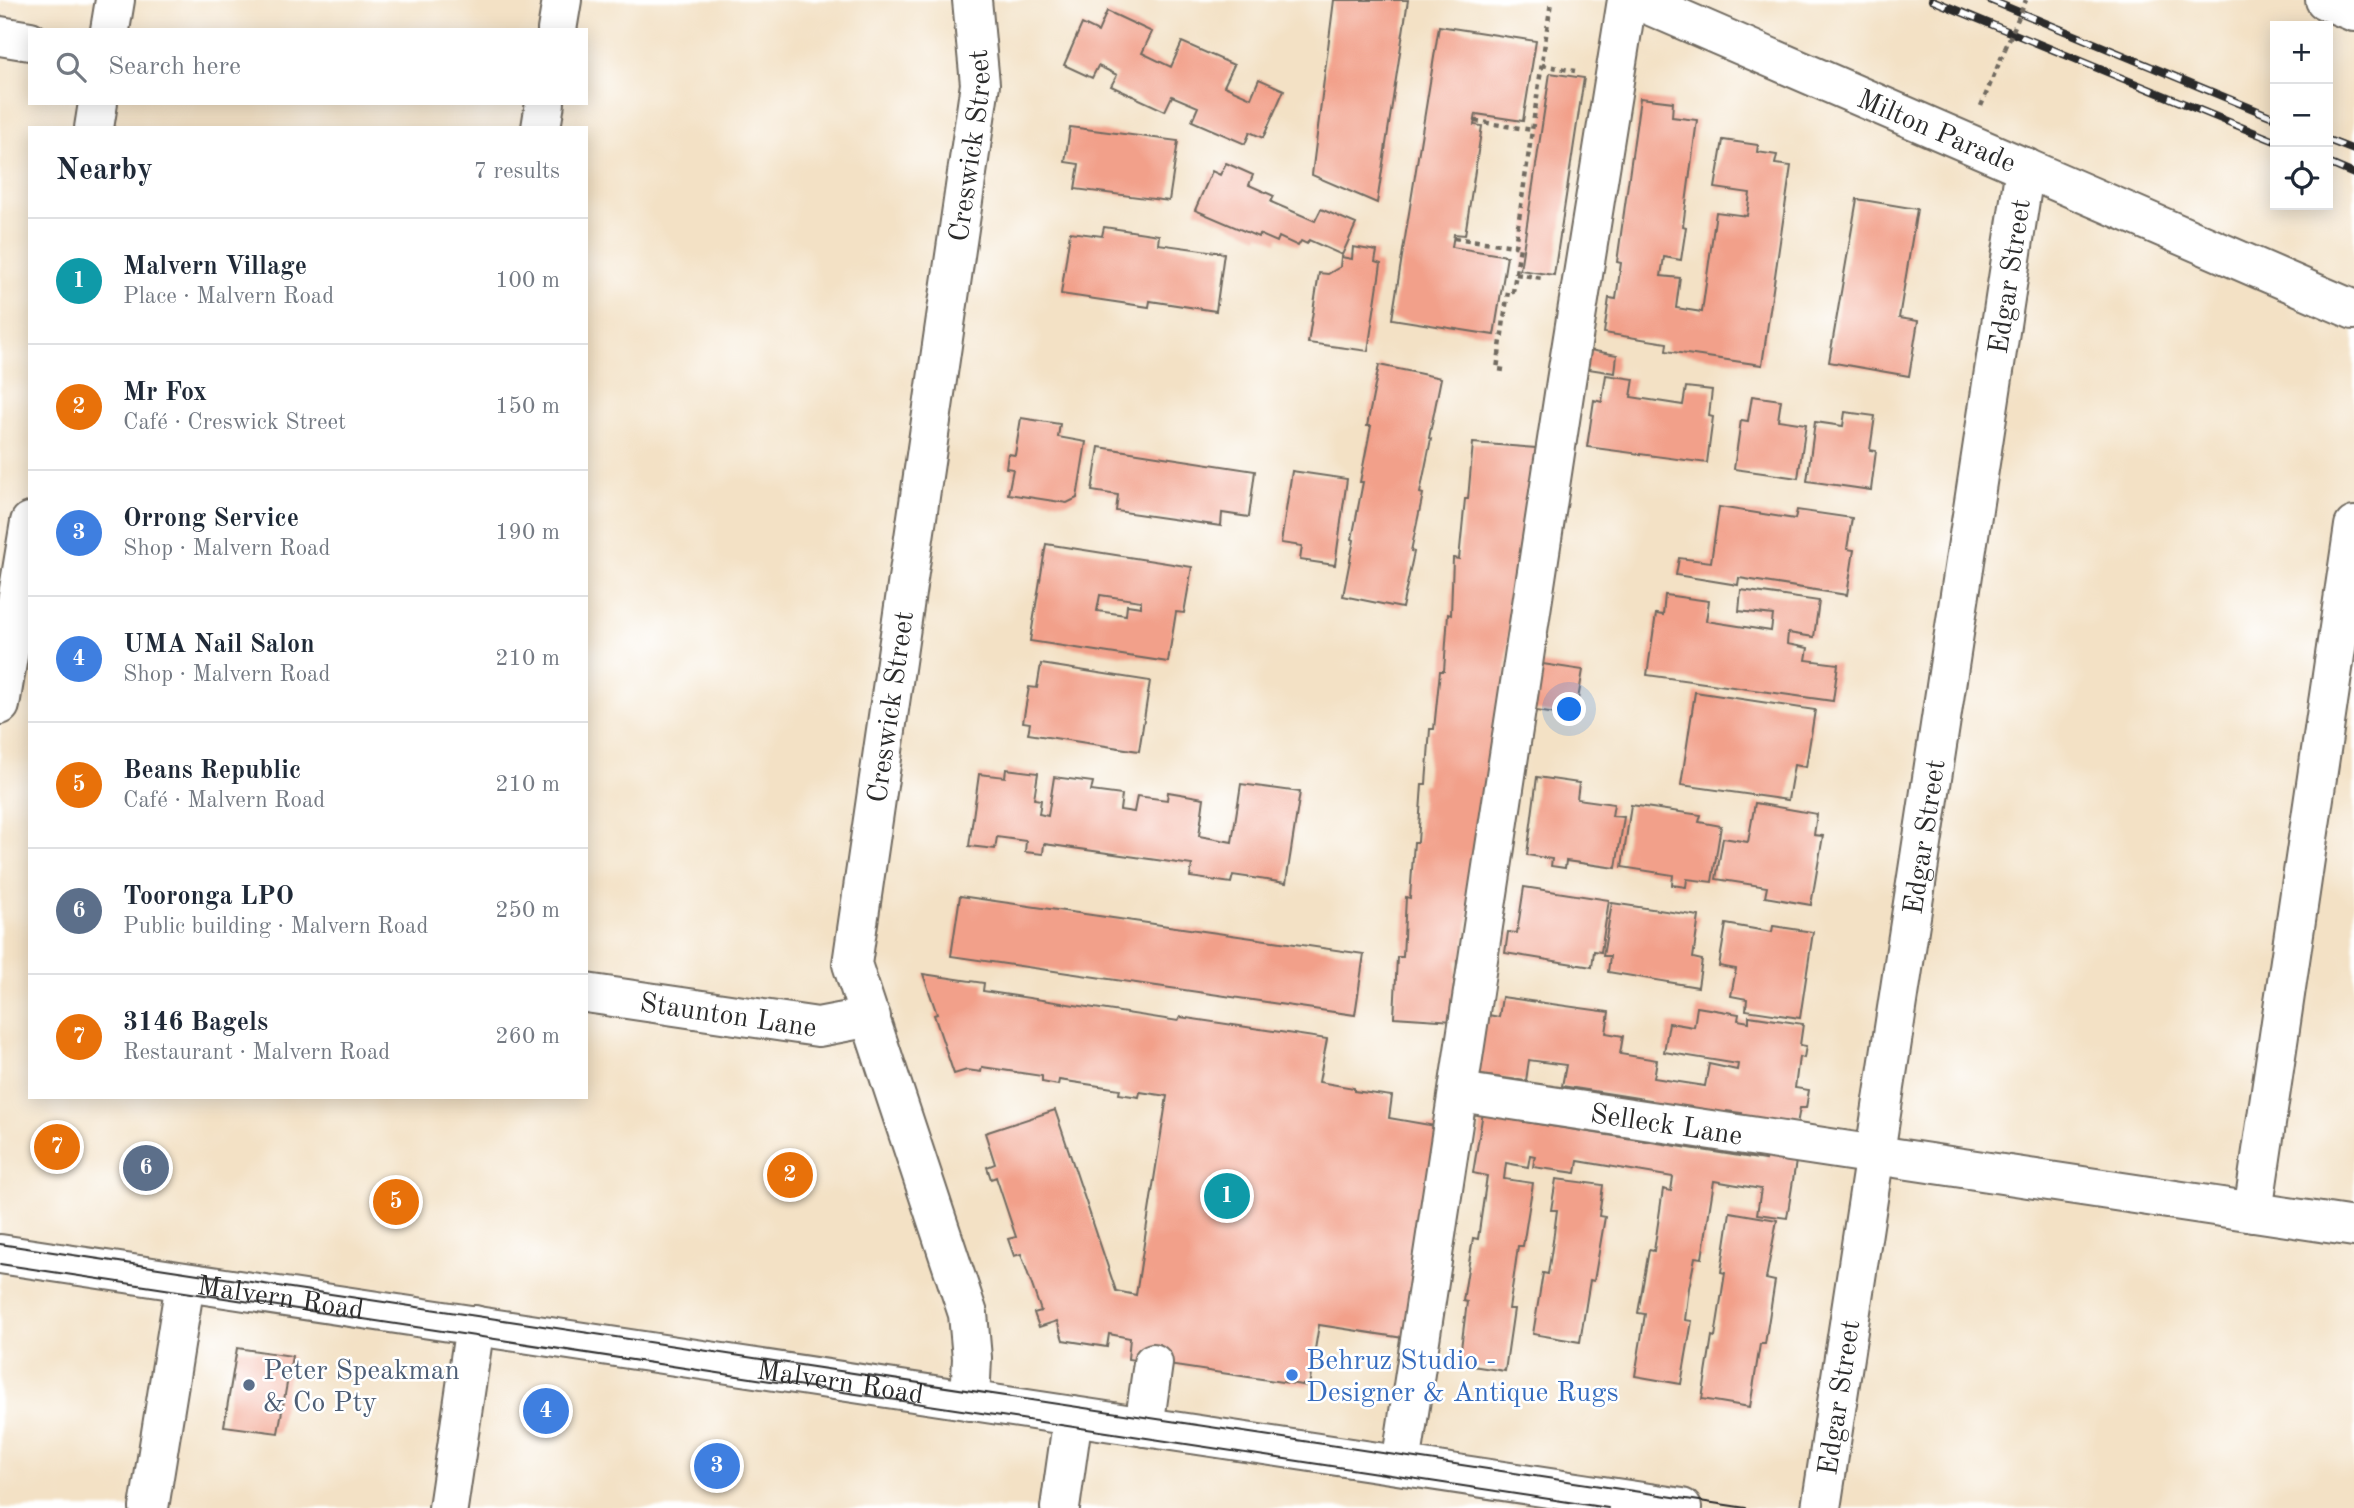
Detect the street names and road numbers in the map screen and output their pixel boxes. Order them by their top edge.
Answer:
street label: Creswick Street [946,48,997,244]
street label: Milton Parade [1852,86,2019,179]
street label: Edgar Street [1986,197,2037,356]
street label: Creswick Street [865,609,920,805]
street label: Edgar Street [1900,758,1952,917]
street label: Staunton Lane [638,990,818,1044]
street label: Selleck Lane [1588,1101,1744,1152]
street label: Malvern Road [195,1273,366,1326]
street label: Edgar Street [1815,1318,1866,1477]
street label: Malvern Road [755,1357,925,1410]

